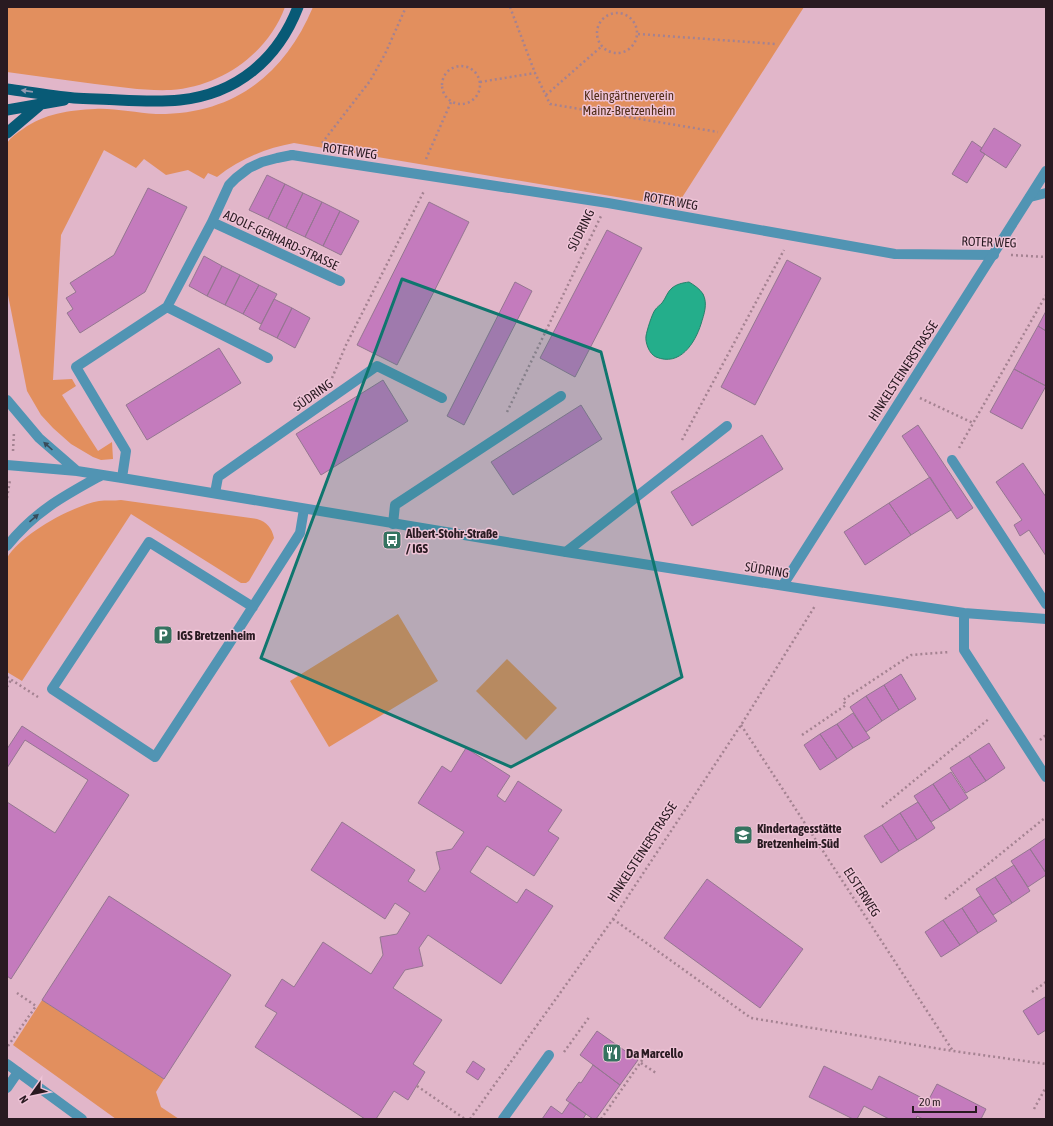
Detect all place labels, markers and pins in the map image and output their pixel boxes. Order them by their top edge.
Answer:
place label: Albert-Stohr-Straße / IGS [405,526,498,556]
bus stop icon: Albert-Stohr-Straße / IGS [381,529,403,551]
parking icon: IGS Bretzenheim [152,624,174,646]
place label: IGS Bretzenheim [177,628,255,643]
place label: Kindertagesstätte Bretzenheim-Süd [757,821,842,851]
school or university icon: Kindertagesstätte Bretzenheim-Süd [732,824,754,846]
restaurant icon: Da Marcello [601,1042,623,1064]
place label: Da Marcello [626,1046,683,1061]

